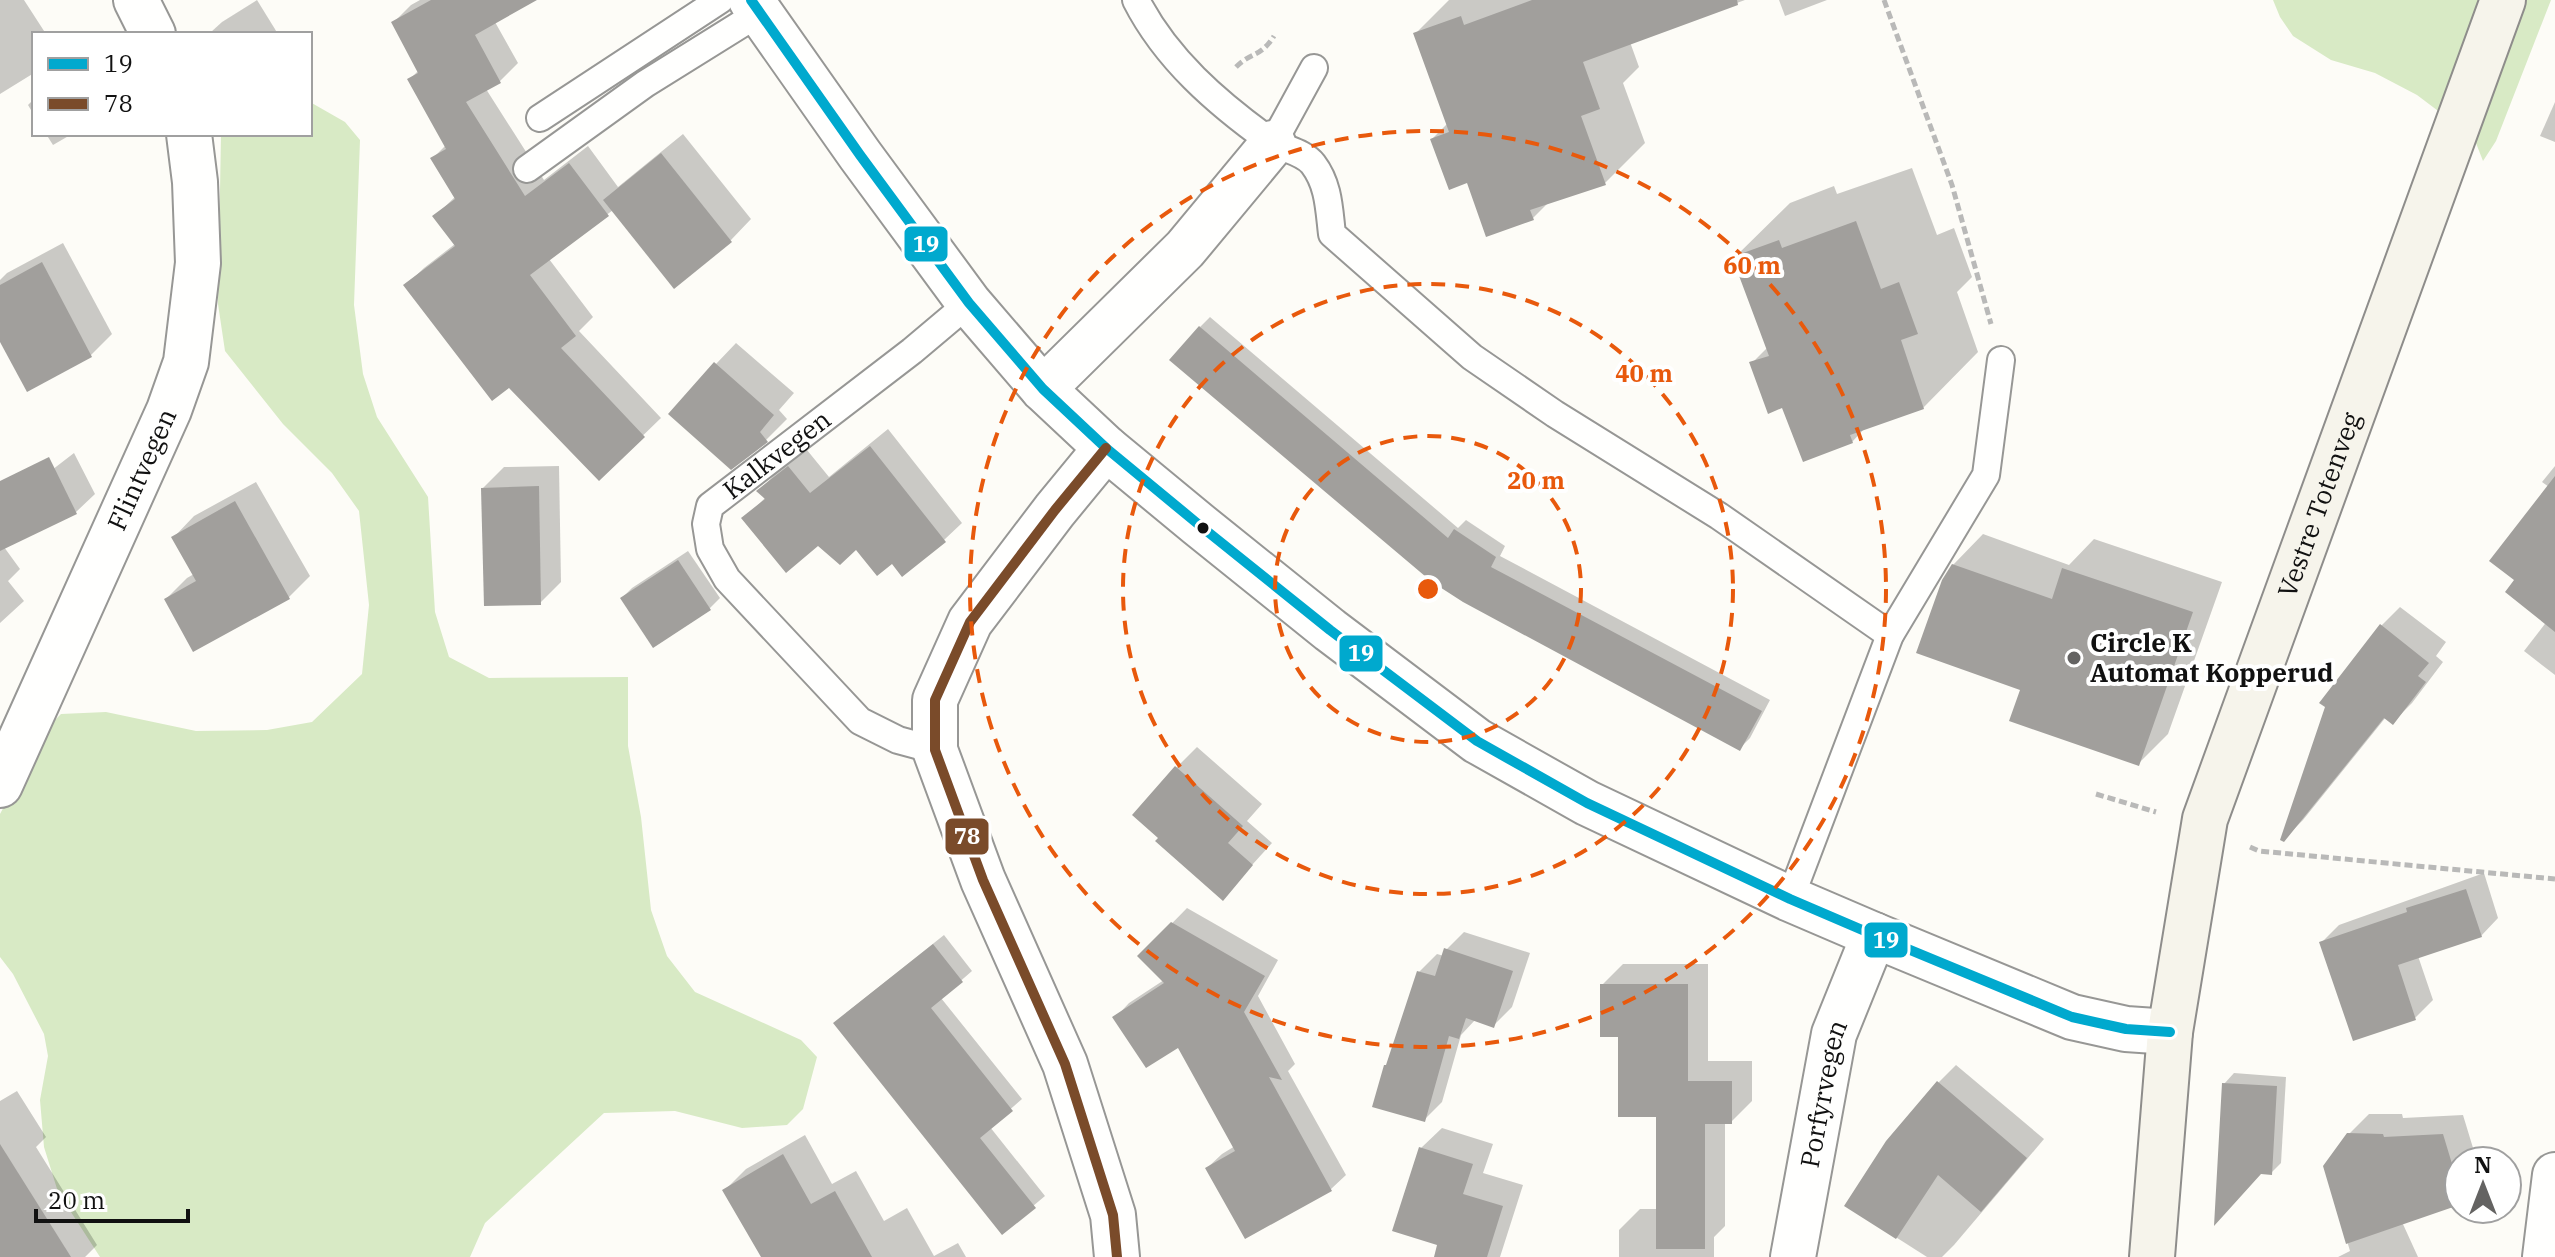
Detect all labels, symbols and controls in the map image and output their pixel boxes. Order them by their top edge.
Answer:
legend [32,32,312,136]
text: 19 [104,47,133,79]
text: 78 [104,87,133,119]
line badge: 19 [903,225,949,263]
text: 19 [913,229,939,258]
text: 60 m [1723,249,1781,281]
text: 40 m [1615,357,1673,389]
street label: Kalkvegen [715,402,837,506]
street label: Flintvegen [99,403,184,535]
street label: Vestre Totenveg [2269,407,2368,602]
text: 20 m [1507,464,1565,496]
unlabelled marker [1195,520,1211,536]
centre of rings [1414,575,1442,603]
place label: Circle K Automat Kopperud [2090,625,2333,689]
line badge: 19 [1338,634,1384,673]
text: 19 [1348,638,1374,667]
marker: Circle K Automat Kopperud [2065,649,2083,667]
line badge: 78 [944,817,990,856]
text: 78 [954,821,980,850]
line badge: 19 [1863,921,1909,959]
text: 19 [1873,925,1899,954]
street label: Porfyrvegen [1792,1014,1854,1170]
north arrow [2443,1145,2523,1225]
text: N [2474,1150,2492,1179]
scale bar [36,1173,188,1223]
text: 20 m [48,1184,105,1216]

